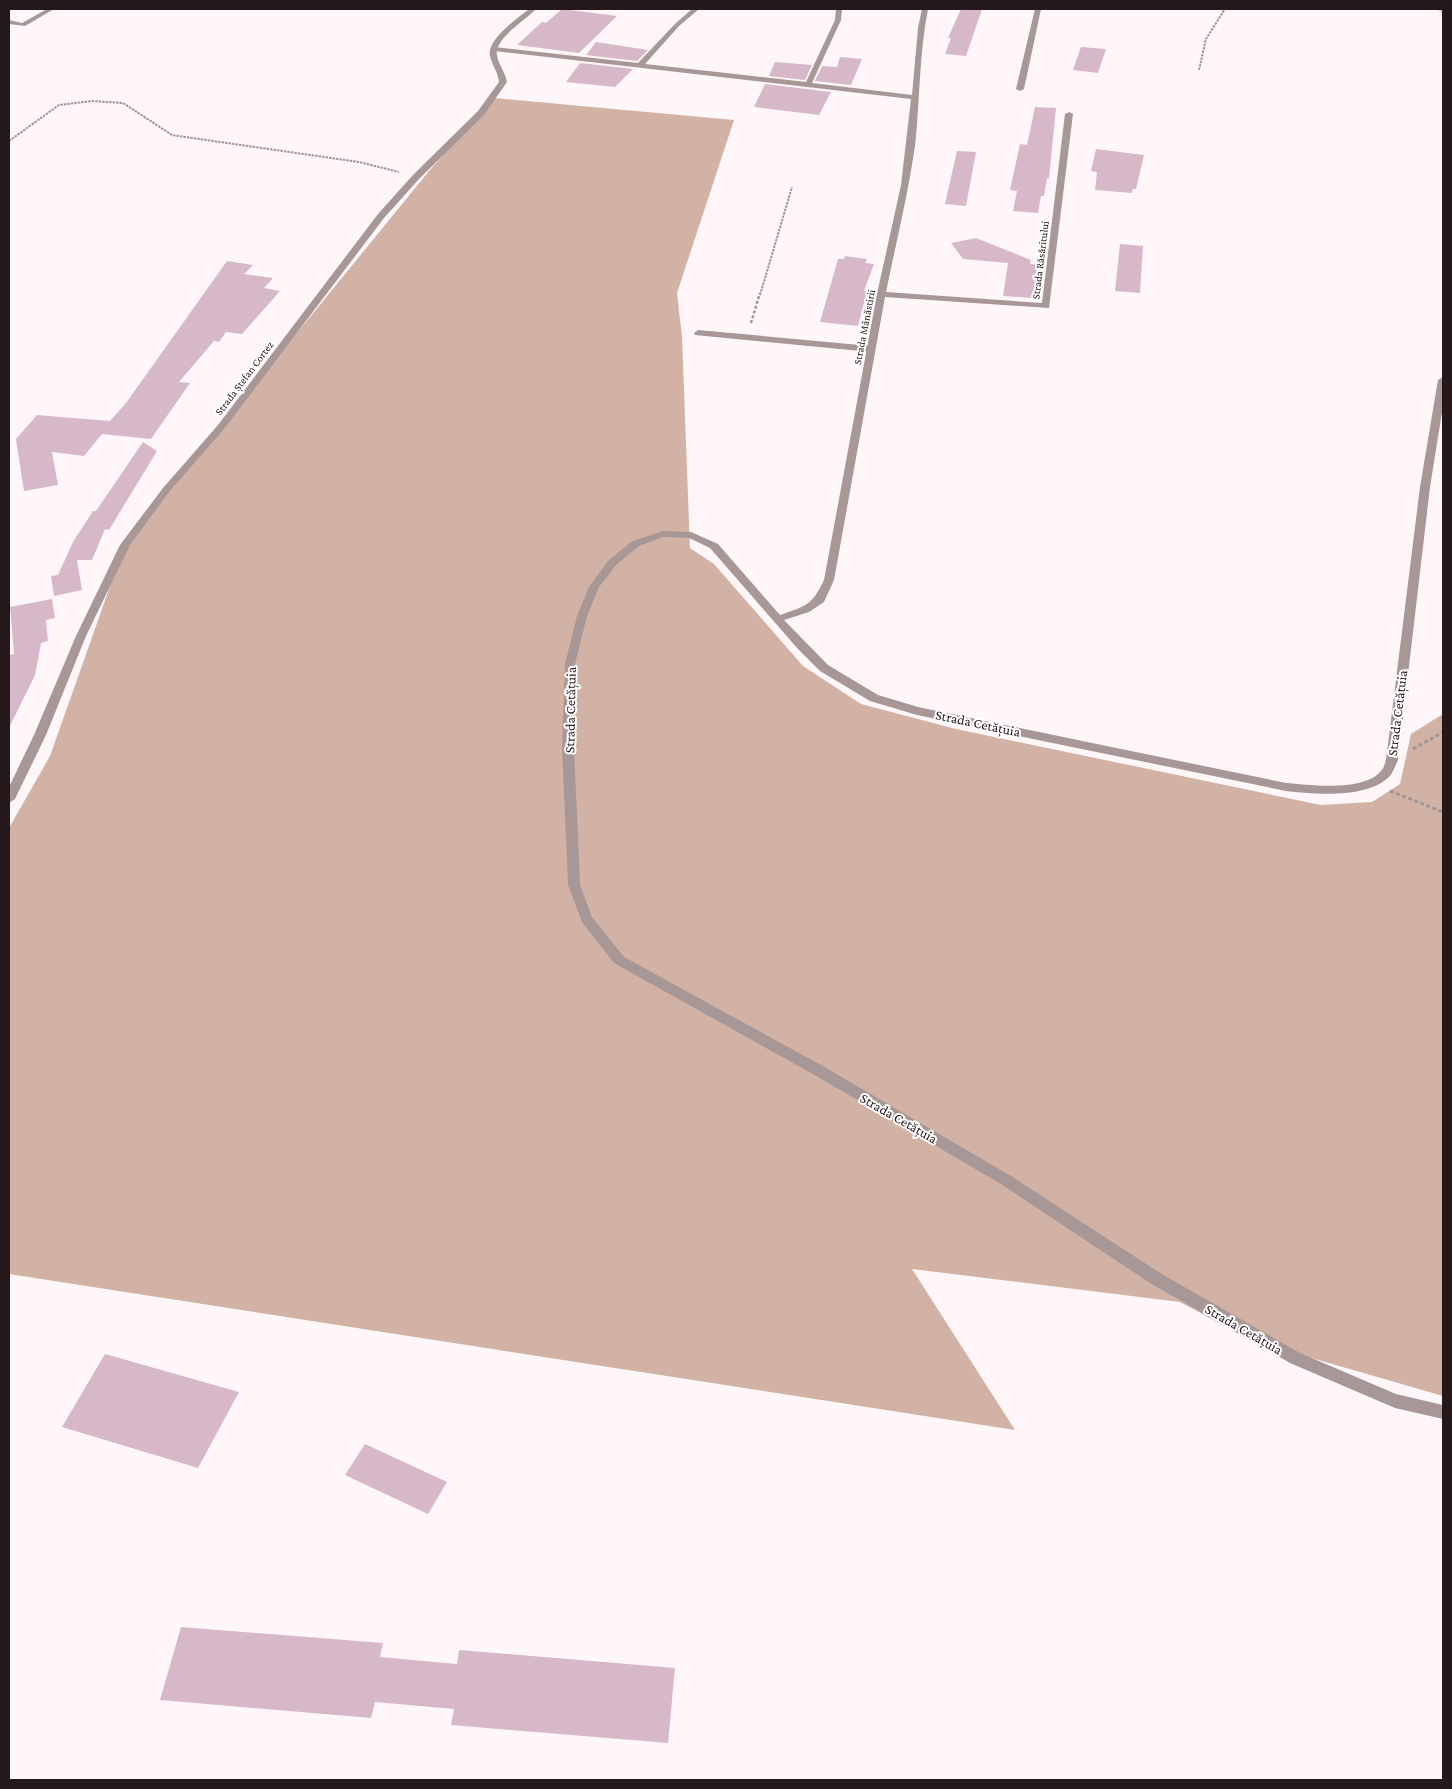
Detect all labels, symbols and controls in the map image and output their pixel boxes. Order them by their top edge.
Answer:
street label: Strada Răsăritului [1029,220,1051,300]
street label: Strada Mânăstirii [851,288,877,366]
street label: Strada Ștefan Cortez [212,338,277,418]
street label: Strada Cetățuia [561,666,580,753]
street label: Strada Cetățuia [1384,669,1411,757]
street label: Strada Cetățuia [934,706,1022,741]
street label: Strada Cetățuia [857,1089,941,1148]
street label: Strada Cetățuia [1202,1300,1286,1359]

